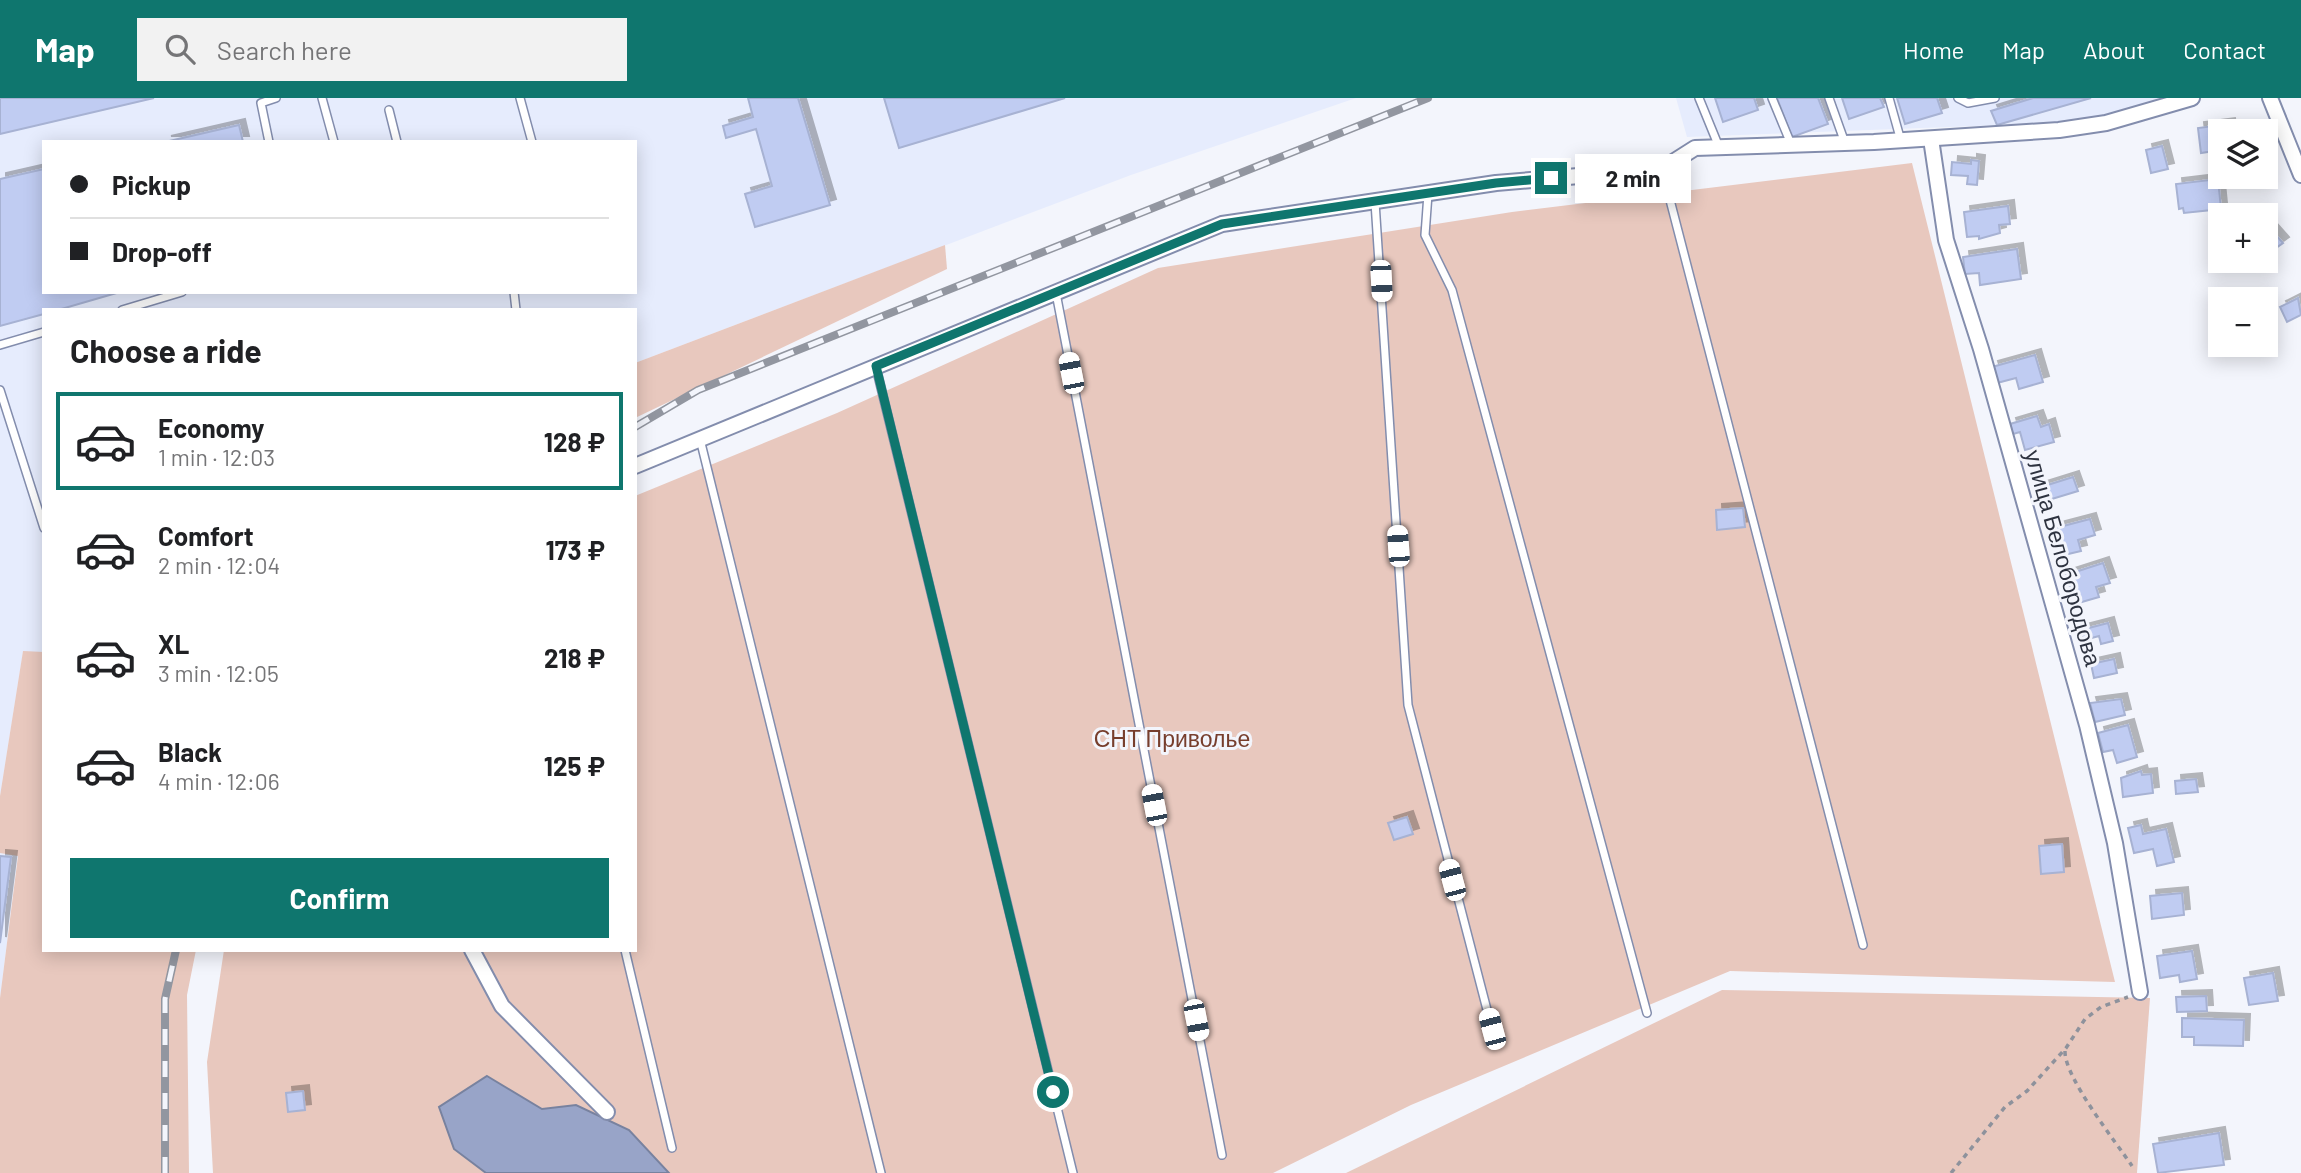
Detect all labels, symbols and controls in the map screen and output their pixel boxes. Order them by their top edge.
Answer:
search box [137,18,627,81]
text: Map [35,29,95,69]
icon: search [161,30,199,68]
text: Search here [217,34,352,65]
text: Home [1903,35,1964,64]
text: Map [2002,35,2045,64]
text: About [2083,35,2145,64]
text: Contact [2183,35,2266,64]
map controls [2208,119,2278,357]
button: layers [2208,119,2278,189]
callout: 2 min [1576,154,1691,202]
route end [1535,162,1567,194]
text: 2 min [1605,164,1661,192]
text: Pickup [112,169,191,200]
button: + [2208,203,2278,273]
text: Drop-off [112,236,212,267]
car [1370,259,1393,303]
button: − [2208,287,2278,357]
text: Choose a ride [70,331,262,369]
car [1057,350,1086,396]
icon: car [74,410,137,473]
text: Economy [158,412,264,443]
text: 128 ₽ [544,426,605,457]
text: 1 min · 12:03 [158,443,275,471]
street label: улица Белобородова [2020,446,2108,669]
icon: car [74,518,137,581]
text: Comfort [158,520,254,551]
car [1387,524,1410,568]
text: 173 ₽ [545,534,605,565]
text: 2 min · 12:04 [158,551,280,579]
icon: car [74,626,137,689]
text: XL [158,628,189,659]
text: 218 ₽ [544,642,605,673]
text: 3 min · 12:05 [158,659,279,687]
park label: СНТ Приволье [1094,724,1250,752]
icon: car [74,734,137,797]
text: Black [158,736,222,767]
text: 125 ₽ [544,750,605,781]
text: 4 min · 12:06 [158,767,280,795]
car [1140,782,1169,828]
car [1437,857,1468,903]
button: Confirm [70,858,609,938]
car [1182,997,1211,1043]
car [1477,1006,1508,1052]
route start [1037,1076,1069,1108]

